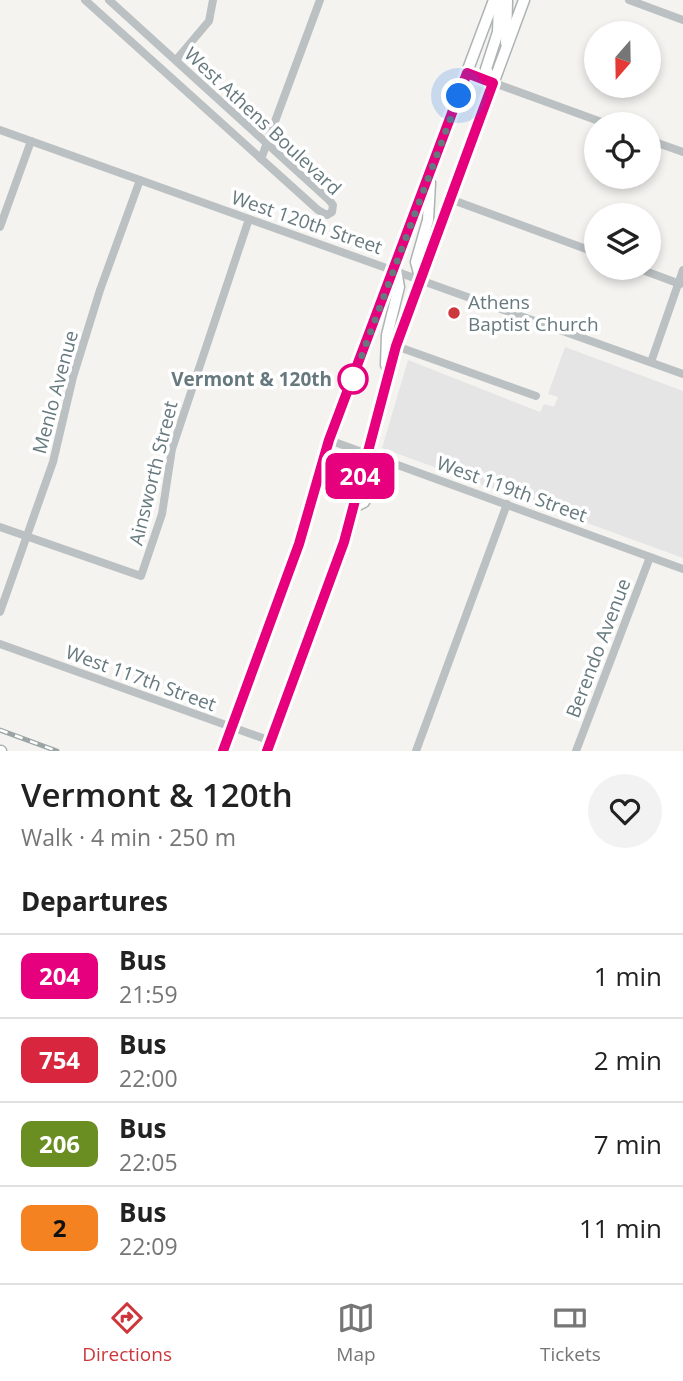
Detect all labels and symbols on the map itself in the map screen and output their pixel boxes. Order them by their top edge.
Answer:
north arrow [584,21,662,98]
street label: West Athens Boulevard [179,41,347,201]
your location [441,78,476,113]
street label: West 120th Street [228,184,386,260]
place label: Athens Baptist Church [468,289,599,337]
marker: Athens Baptist Church [446,305,462,321]
street label: Menlo Avenue [26,327,84,457]
marker: Vermont & 120th [338,364,368,394]
place label: Vermont & 120th [171,366,332,392]
street label: Ainsworth Street [122,398,184,548]
street label: West 119th Street [433,450,591,528]
line badge: 204 [320,453,400,499]
street label: Berendo Avenue [559,575,637,721]
street label: West 117th Street [62,639,220,717]

